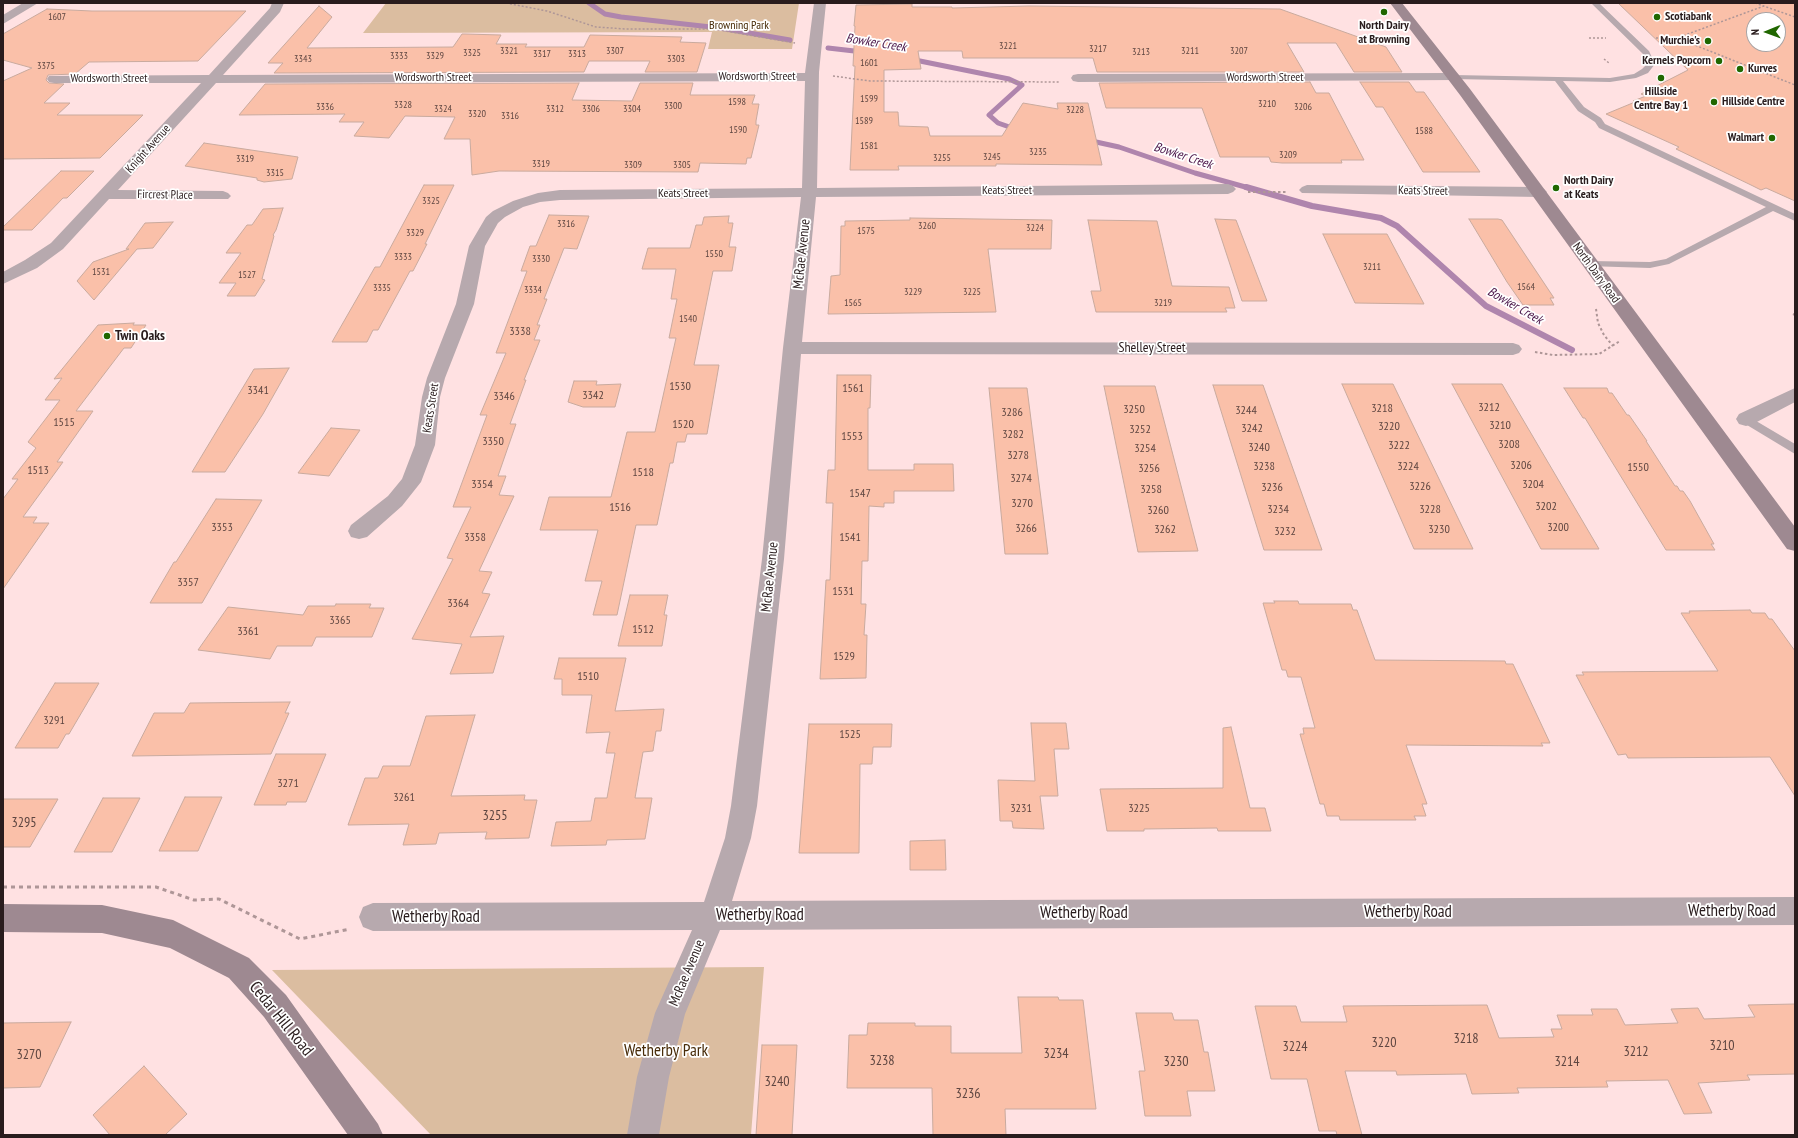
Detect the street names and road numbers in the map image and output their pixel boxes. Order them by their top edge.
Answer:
street label: Wordsworth Street [718,70,796,84]
street label: Wordsworth Street [394,71,472,85]
street label: Wordsworth Street [1226,71,1304,85]
street label: Wordsworth Street [70,72,148,86]
street label: Knight Avenue [123,122,173,176]
street label: Keats Street [1398,183,1448,199]
street label: Keats Street [982,184,1032,198]
street label: Fircrest Place [137,187,193,203]
street label: Keats Street [658,187,708,201]
street label: McRae Avenue [790,218,814,290]
street label: North Dairy Road [1569,240,1623,306]
street label: Shelley Street [1118,340,1186,356]
street label: Keats Street [420,382,442,434]
street label: McRae Avenue [758,541,782,613]
street label: Wetherby Road [1688,901,1776,921]
street label: Wetherby Road [1364,902,1452,922]
street label: Wetherby Road [1040,903,1128,923]
street label: Wetherby Road [716,905,804,925]
street label: Wetherby Road [392,907,480,927]
street label: McRae Avenue [666,937,708,1009]
street label: Cedar Hill Road [245,978,317,1060]

